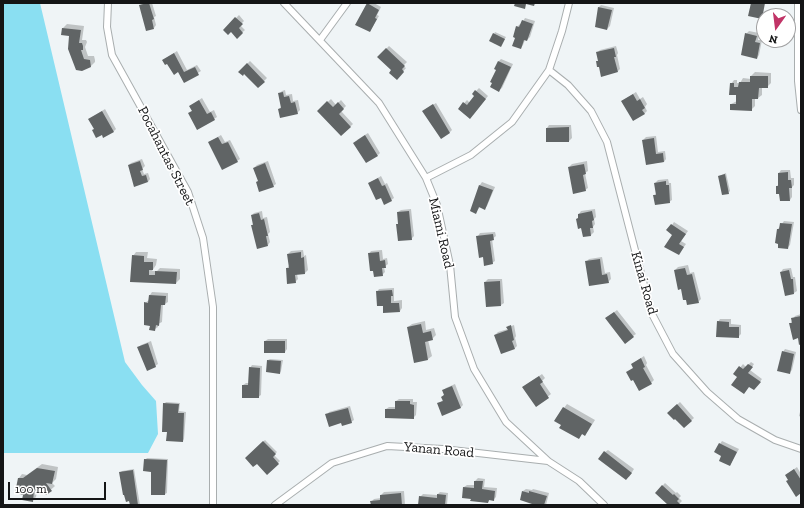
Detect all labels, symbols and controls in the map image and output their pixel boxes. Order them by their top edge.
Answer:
north arrow [756,8,796,48]
text: N [768,32,779,46]
street label: Pocahantas Street [134,104,198,208]
street label: Miami Road [425,196,457,270]
street label: Kinai Road [627,249,661,317]
street label: Yanan Road [403,439,475,461]
scale bar [10,474,108,500]
text: 100 m [15,482,47,496]

